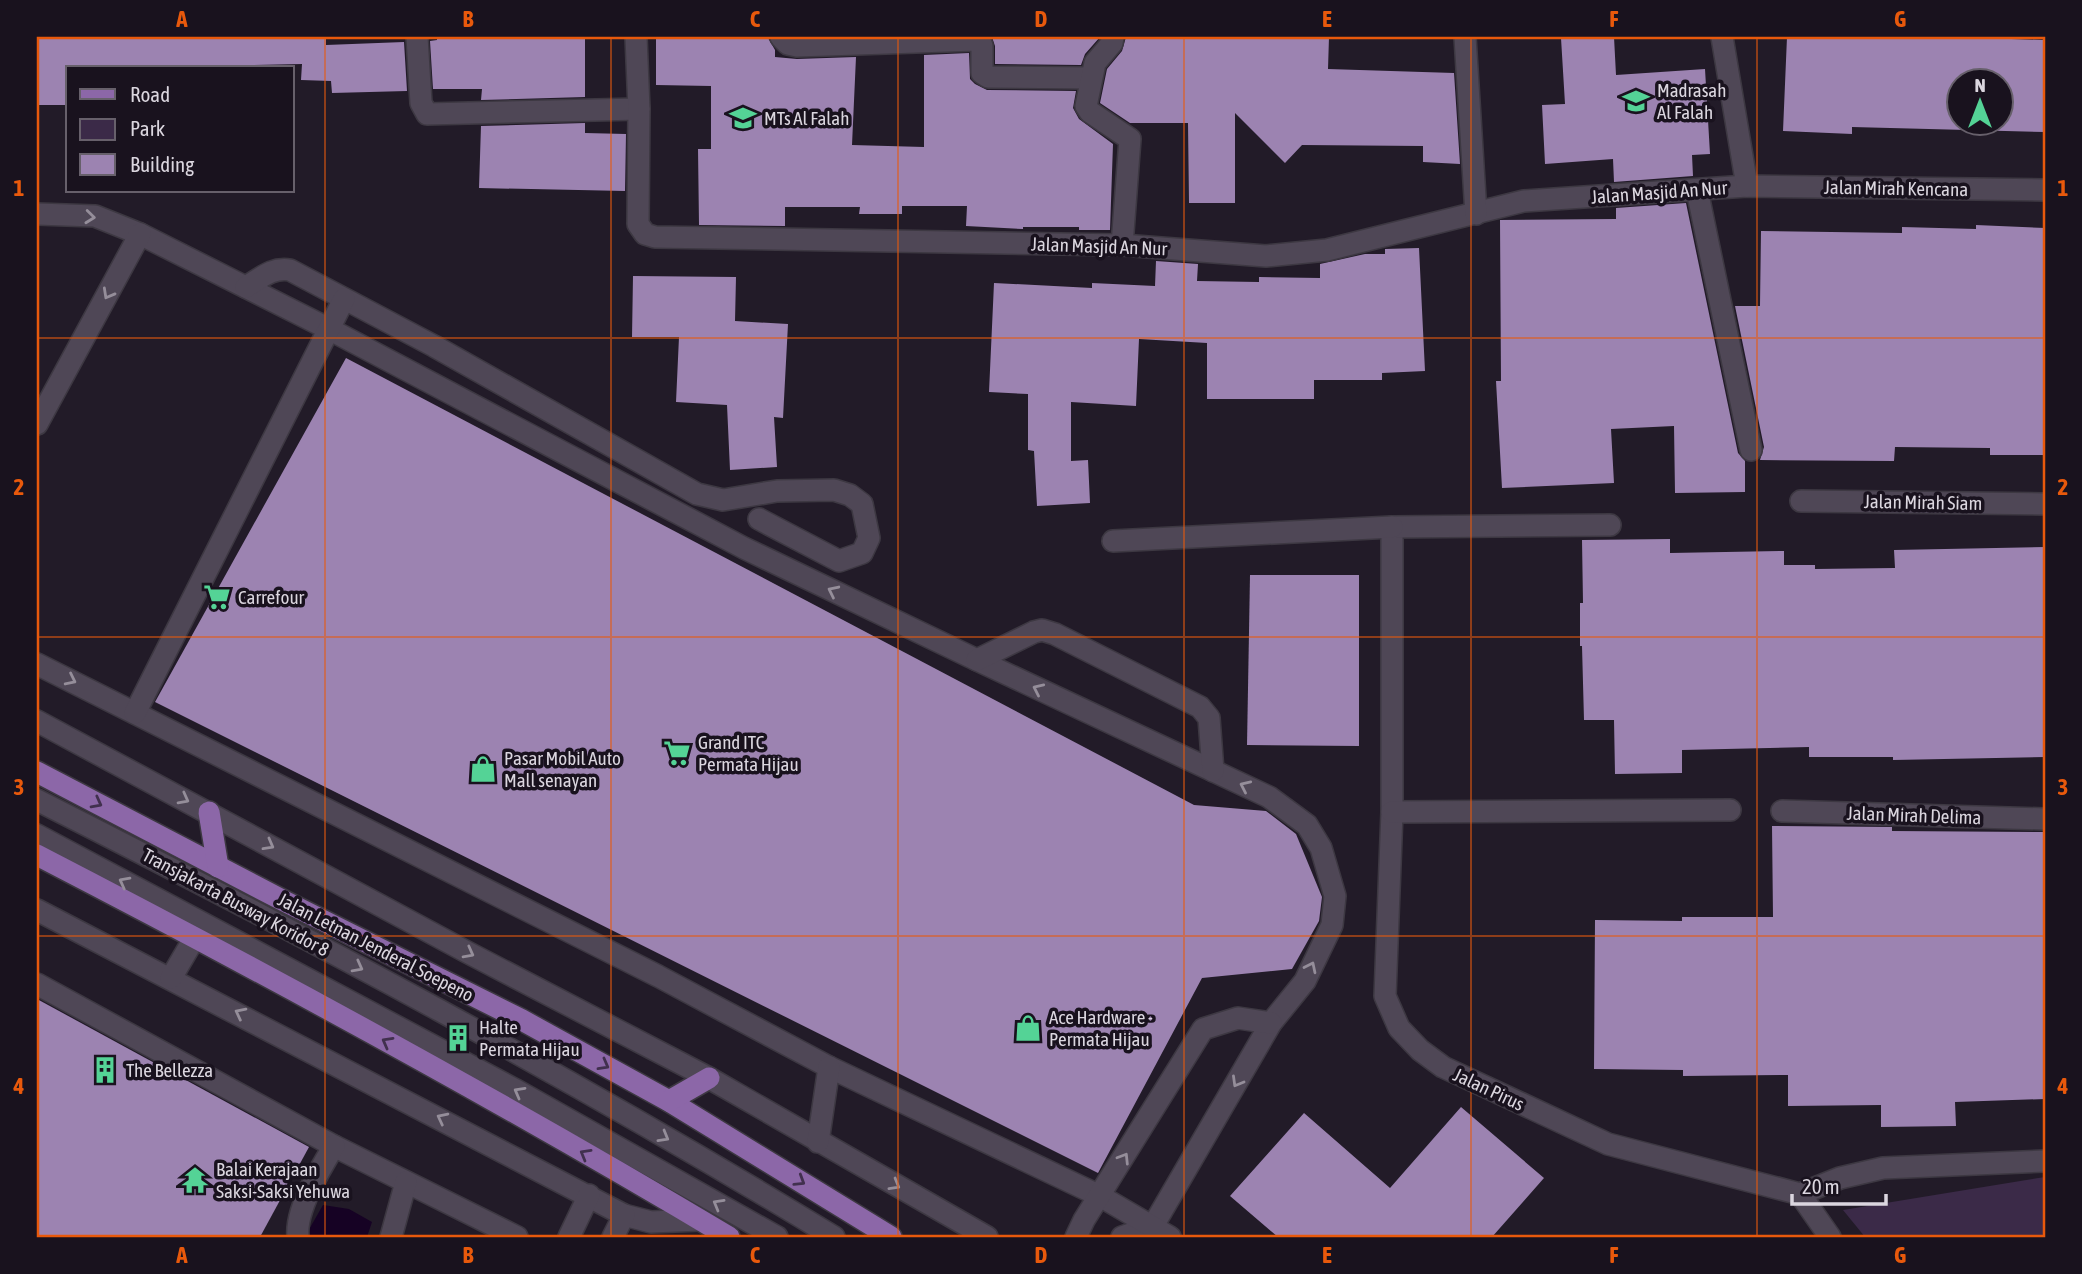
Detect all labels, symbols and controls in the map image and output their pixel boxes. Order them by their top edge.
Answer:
text: A [175,6,188,32]
text: B [463,6,474,32]
text: C [750,6,761,32]
text: D [1035,6,1048,32]
text: E [1322,6,1332,32]
text: F [1609,6,1619,32]
text: G [1894,6,1906,32]
legend [66,66,294,192]
north arrow [1946,66,2016,136]
text: N [1974,74,1986,96]
place label: Madrasah Al Falah [1657,79,1726,123]
text: Road [130,82,170,106]
school or university icon: Madrasah Al Falah [1621,86,1651,116]
school or university icon: MTs Al Falah [728,103,758,133]
place label: MTs Al Falah [764,107,849,129]
text: Park [130,116,165,140]
text: Building [130,152,194,176]
text: 1 [14,175,25,201]
text: 1 [2058,175,2069,201]
street label: Jalan Masjid An Nur [1590,176,1728,208]
street label: Jalan Mirah Kencana [1824,176,1968,200]
one-way arrow [85,209,96,224]
street label: Jalan Masjid An Nur [1030,233,1168,259]
one-way arrow [103,286,116,299]
text: 2 [14,474,24,500]
text: 2 [2058,474,2068,500]
street label: Jalan Mirah Siam [1864,490,1982,514]
supermarket icon: Carrefour [202,582,232,612]
one-way arrow [828,585,840,599]
place label: Carrefour [238,586,305,608]
one-way arrow [64,672,76,686]
one-way arrow [1033,683,1046,697]
place label: Grand ITC Permata Hijau [698,731,799,775]
supermarket icon: Grand ITC Permata Hijau [662,738,692,768]
place label: Pasar Mobil Auto Mall senayan [504,747,621,791]
shop icon: Pasar Mobil Auto Mall senayan [468,754,498,784]
text: 3 [14,774,24,800]
text: 3 [2058,774,2068,800]
one-way arrow [1239,780,1252,794]
one-way arrow [177,790,189,804]
one-way arrow [90,795,102,809]
street label: Jalan Mirah Delima [1846,802,1982,828]
one-way arrow [261,837,274,850]
street label: Transjakarta Busway Koridor 8 [139,843,333,961]
one-way arrow [118,877,131,890]
street label: Jalan Letnan Jenderal Soepeno [275,888,477,1006]
one-way arrow [462,945,474,958]
one-way arrow [351,959,364,972]
one-way arrow [1303,962,1317,974]
place label: Ace Hardware - Permata Hijau [1049,1006,1153,1050]
one-way arrow [235,1008,247,1022]
shop icon: Ace Hardware - Permata Hijau [1013,1013,1043,1043]
place label: Halte Permata Hijau [479,1016,580,1060]
building icon: Halte Permata Hijau [443,1023,473,1053]
one-way arrow [382,1036,394,1050]
building icon: The Bellezza [90,1055,120,1085]
one-way arrow [597,1057,609,1070]
place label: The Bellezza [126,1059,213,1081]
street label: Jalan Pirus [1450,1063,1528,1115]
text: 4 [13,1073,25,1099]
text: 4 [2057,1073,2069,1099]
one-way arrow [1232,1074,1245,1087]
one-way arrow [514,1087,527,1100]
one-way arrow [437,1113,449,1127]
one-way arrow [657,1129,670,1142]
one-way arrow [580,1149,592,1162]
one-way arrow [1115,1152,1128,1165]
place label: Balai Kerajaan Saksi-Saksi Yehuwa [216,1158,350,1202]
scale bar [1792,1162,1886,1206]
temple icon: Balai Kerajaan Saksi-Saksi Yehuwa [180,1165,210,1195]
one-way arrow [792,1173,805,1186]
text: 20 m [1802,1174,1840,1198]
one-way arrow [888,1177,901,1190]
one-way arrow [712,1199,725,1212]
text: A [175,1242,188,1268]
text: B [463,1242,474,1268]
text: C [750,1242,761,1268]
text: D [1035,1242,1048,1268]
text: E [1322,1242,1332,1268]
text: F [1609,1242,1619,1268]
text: G [1894,1242,1906,1268]

